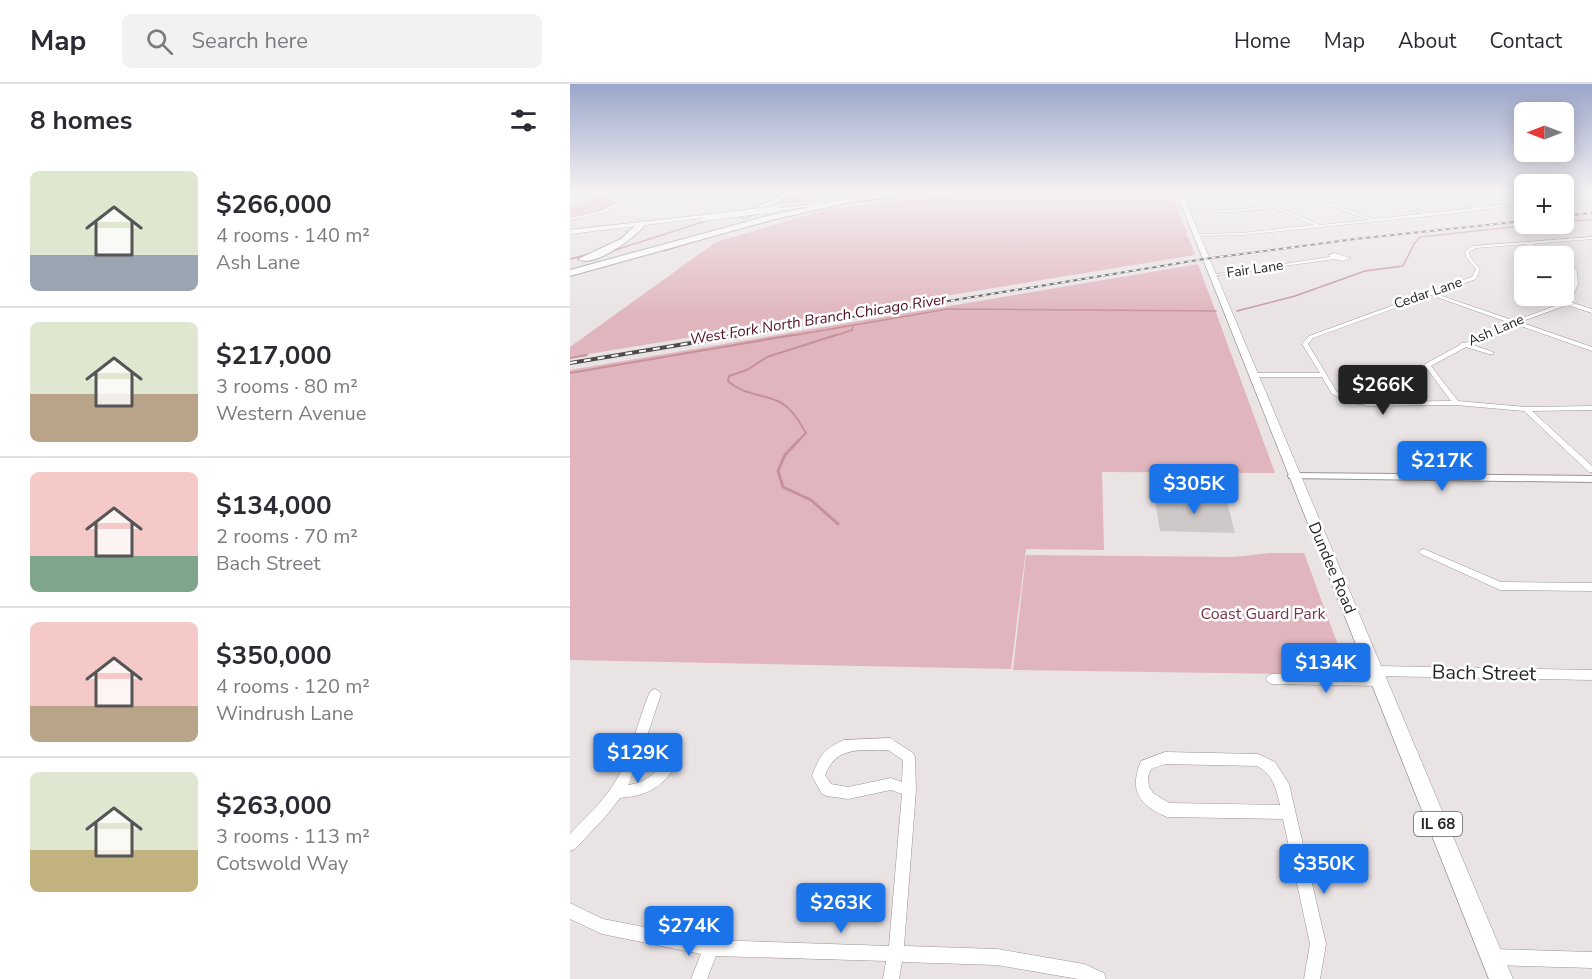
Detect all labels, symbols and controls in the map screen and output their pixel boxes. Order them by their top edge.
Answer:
search box [122,14,542,68]
text: Map [30,22,86,60]
icon: search [143,25,176,58]
text: Search here [191,26,308,56]
text: Home [1234,27,1291,55]
text: Map [1324,27,1365,55]
text: About [1398,27,1456,55]
text: Contact [1489,27,1562,55]
north arrow [1514,102,1574,162]
map controls [1514,102,1574,306]
text: 8 homes [30,103,132,138]
icon: filters [507,104,540,137]
button: + [1514,174,1574,234]
text: $266,000 [216,187,332,222]
icon: home [78,195,150,267]
text: 4 rooms · 140 m² [216,222,370,249]
button: − [1514,246,1574,306]
text: Ash Lane [216,249,300,276]
street label: Fair Lane [1225,256,1285,282]
street label: Cedar Lane [1391,272,1465,314]
water label: West Fork North Branch Chicago River [688,289,948,349]
street label: Ash Lane [1465,310,1527,350]
text: $217,000 [216,338,332,373]
icon: home [78,346,150,418]
pin: $266K [1341,365,1425,416]
text: $266K [1352,371,1414,398]
text: 3 rooms · 80 m² [216,373,358,400]
text: Western Avenue [216,400,366,427]
pin: $217K [1400,441,1484,492]
text: $217K [1411,447,1473,474]
pin: $305K [1152,464,1236,515]
text: $305K [1163,470,1225,497]
text: $134,000 [216,488,332,523]
icon: home [78,496,150,568]
street label: Dundee Road [1303,519,1361,617]
text: 2 rooms · 70 m² [216,523,358,550]
text: Bach Street [216,550,320,577]
park label: Coast Guard Park [1200,603,1326,625]
text: $350,000 [216,638,332,673]
pin: $134K [1284,643,1368,694]
icon: home [78,646,150,718]
text: $134K [1295,649,1357,676]
street label: Bach Street [1432,659,1537,687]
text: 4 rooms · 120 m² [216,673,370,700]
text: Windrush Lane [216,700,354,727]
pin: $129K [596,733,680,784]
text: $129K [607,739,669,766]
text: $263,000 [216,788,332,823]
icon: home [78,796,150,868]
road number: IL 68 [1414,812,1462,836]
text: 3 rooms · 113 m² [216,823,370,850]
pin: $350K [1282,844,1366,895]
text: Cotswold Way [216,850,348,877]
text: $350K [1293,850,1355,877]
pin: $263K [799,883,883,934]
text: $263K [810,889,872,916]
pin: $274K [647,906,731,957]
text: $274K [658,912,720,939]

